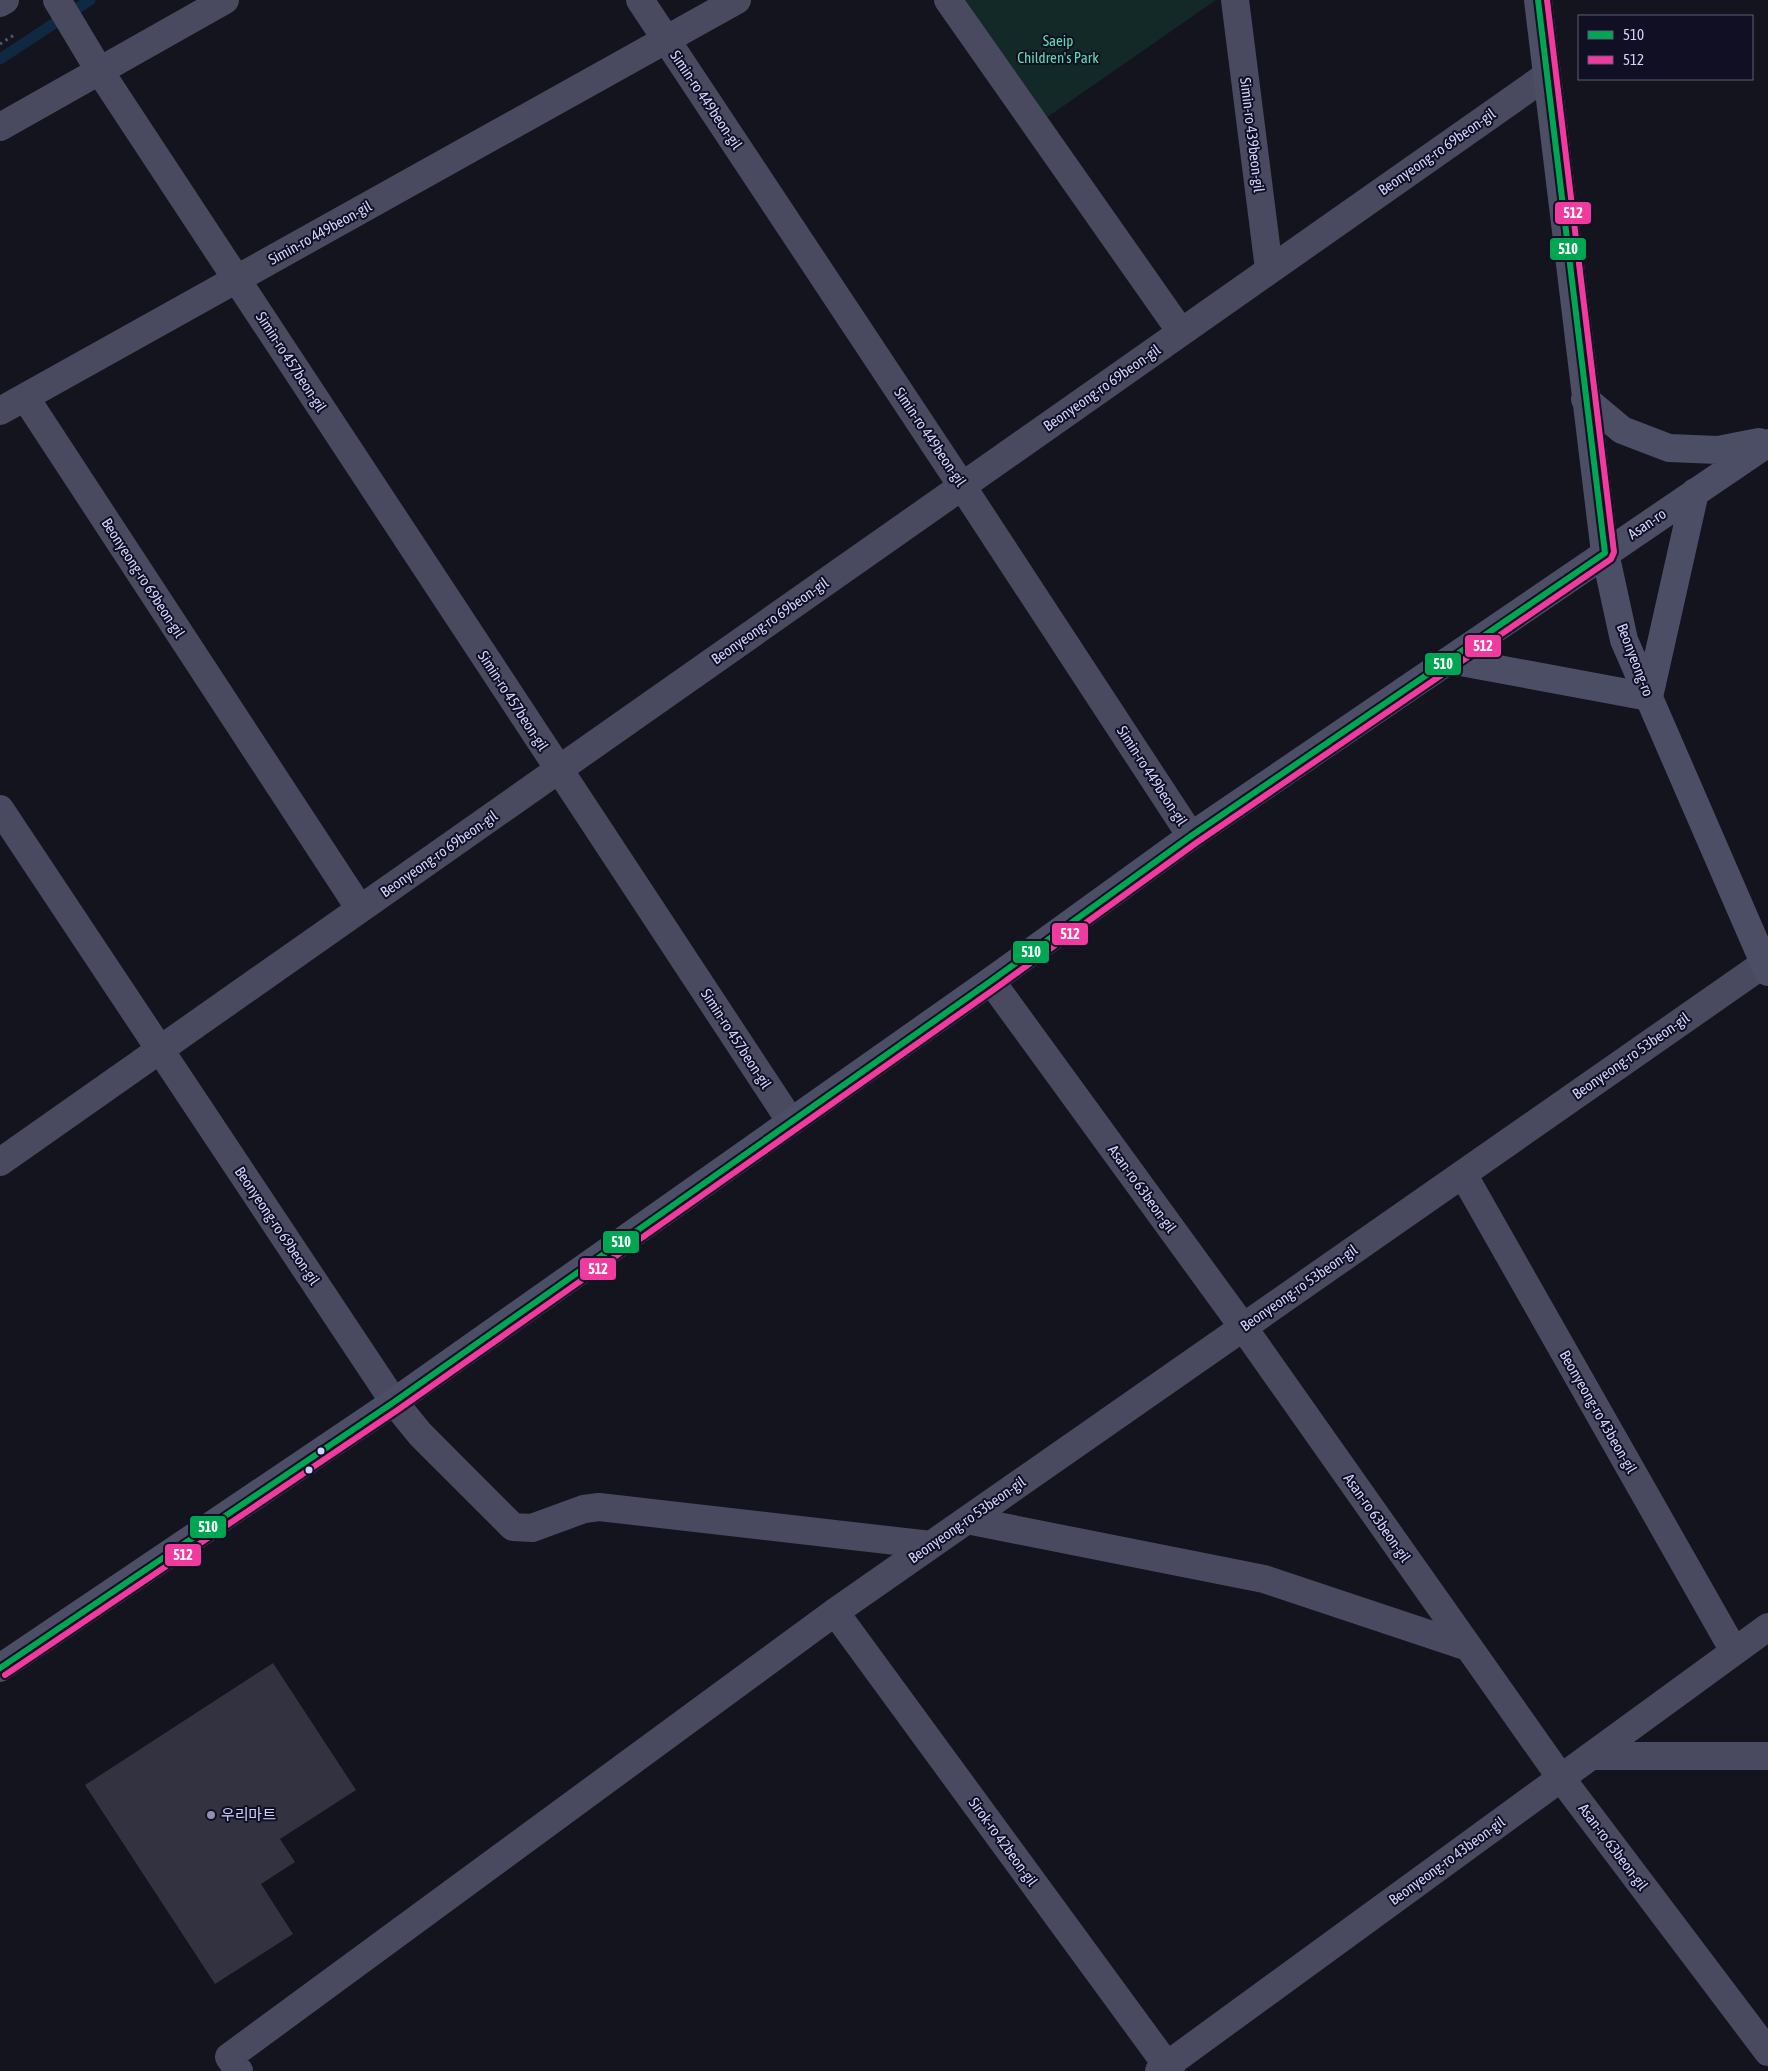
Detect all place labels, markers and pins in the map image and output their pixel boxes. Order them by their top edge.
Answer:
unlabelled marker [316,1446,326,1456]
unlabelled marker [304,1465,314,1475]
place label: 우리마트 [221,1806,276,1823]
marker: 우리마트 [205,1809,217,1821]

